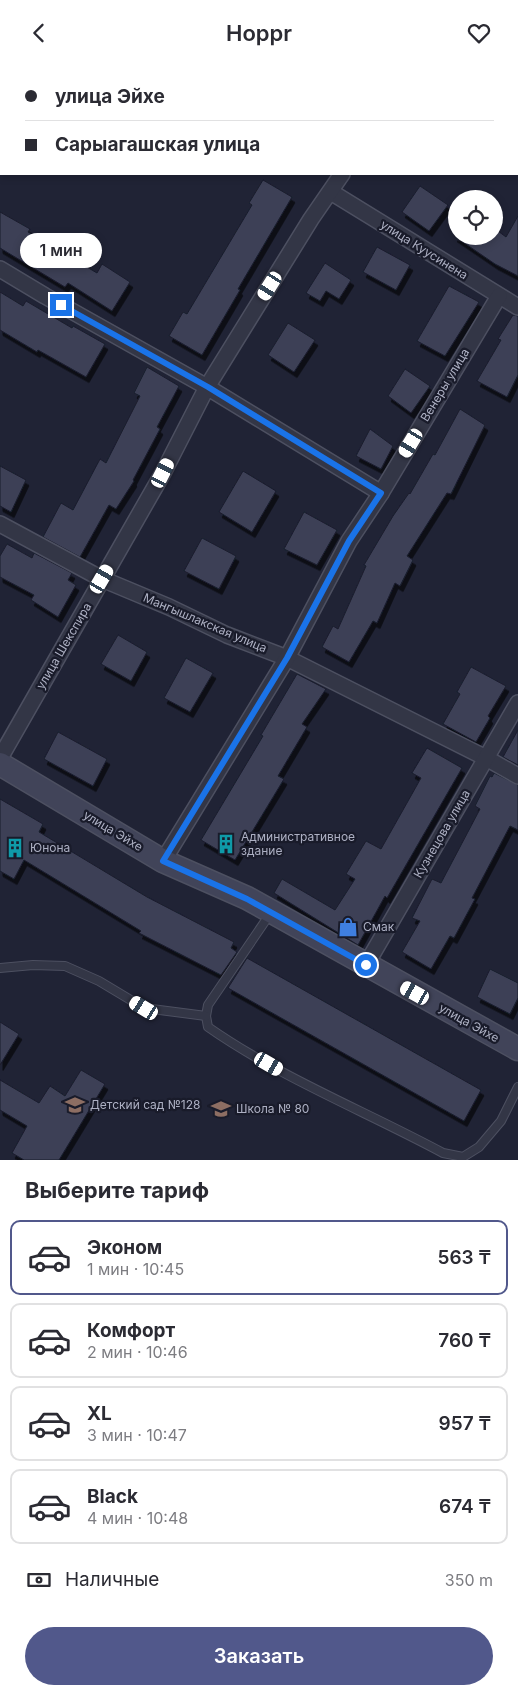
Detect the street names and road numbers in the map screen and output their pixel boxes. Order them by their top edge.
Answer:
street label: улица Куусинена [378,217,471,282]
street label: Венеры улица [417,345,472,424]
street label: Мангышлакская улица [141,590,269,655]
street label: улица Шекспира [33,600,94,692]
street label: Кузнецова улица [410,787,473,881]
street label: улица Эйхе [81,807,146,854]
street label: улица Эйхе [436,1000,502,1045]

